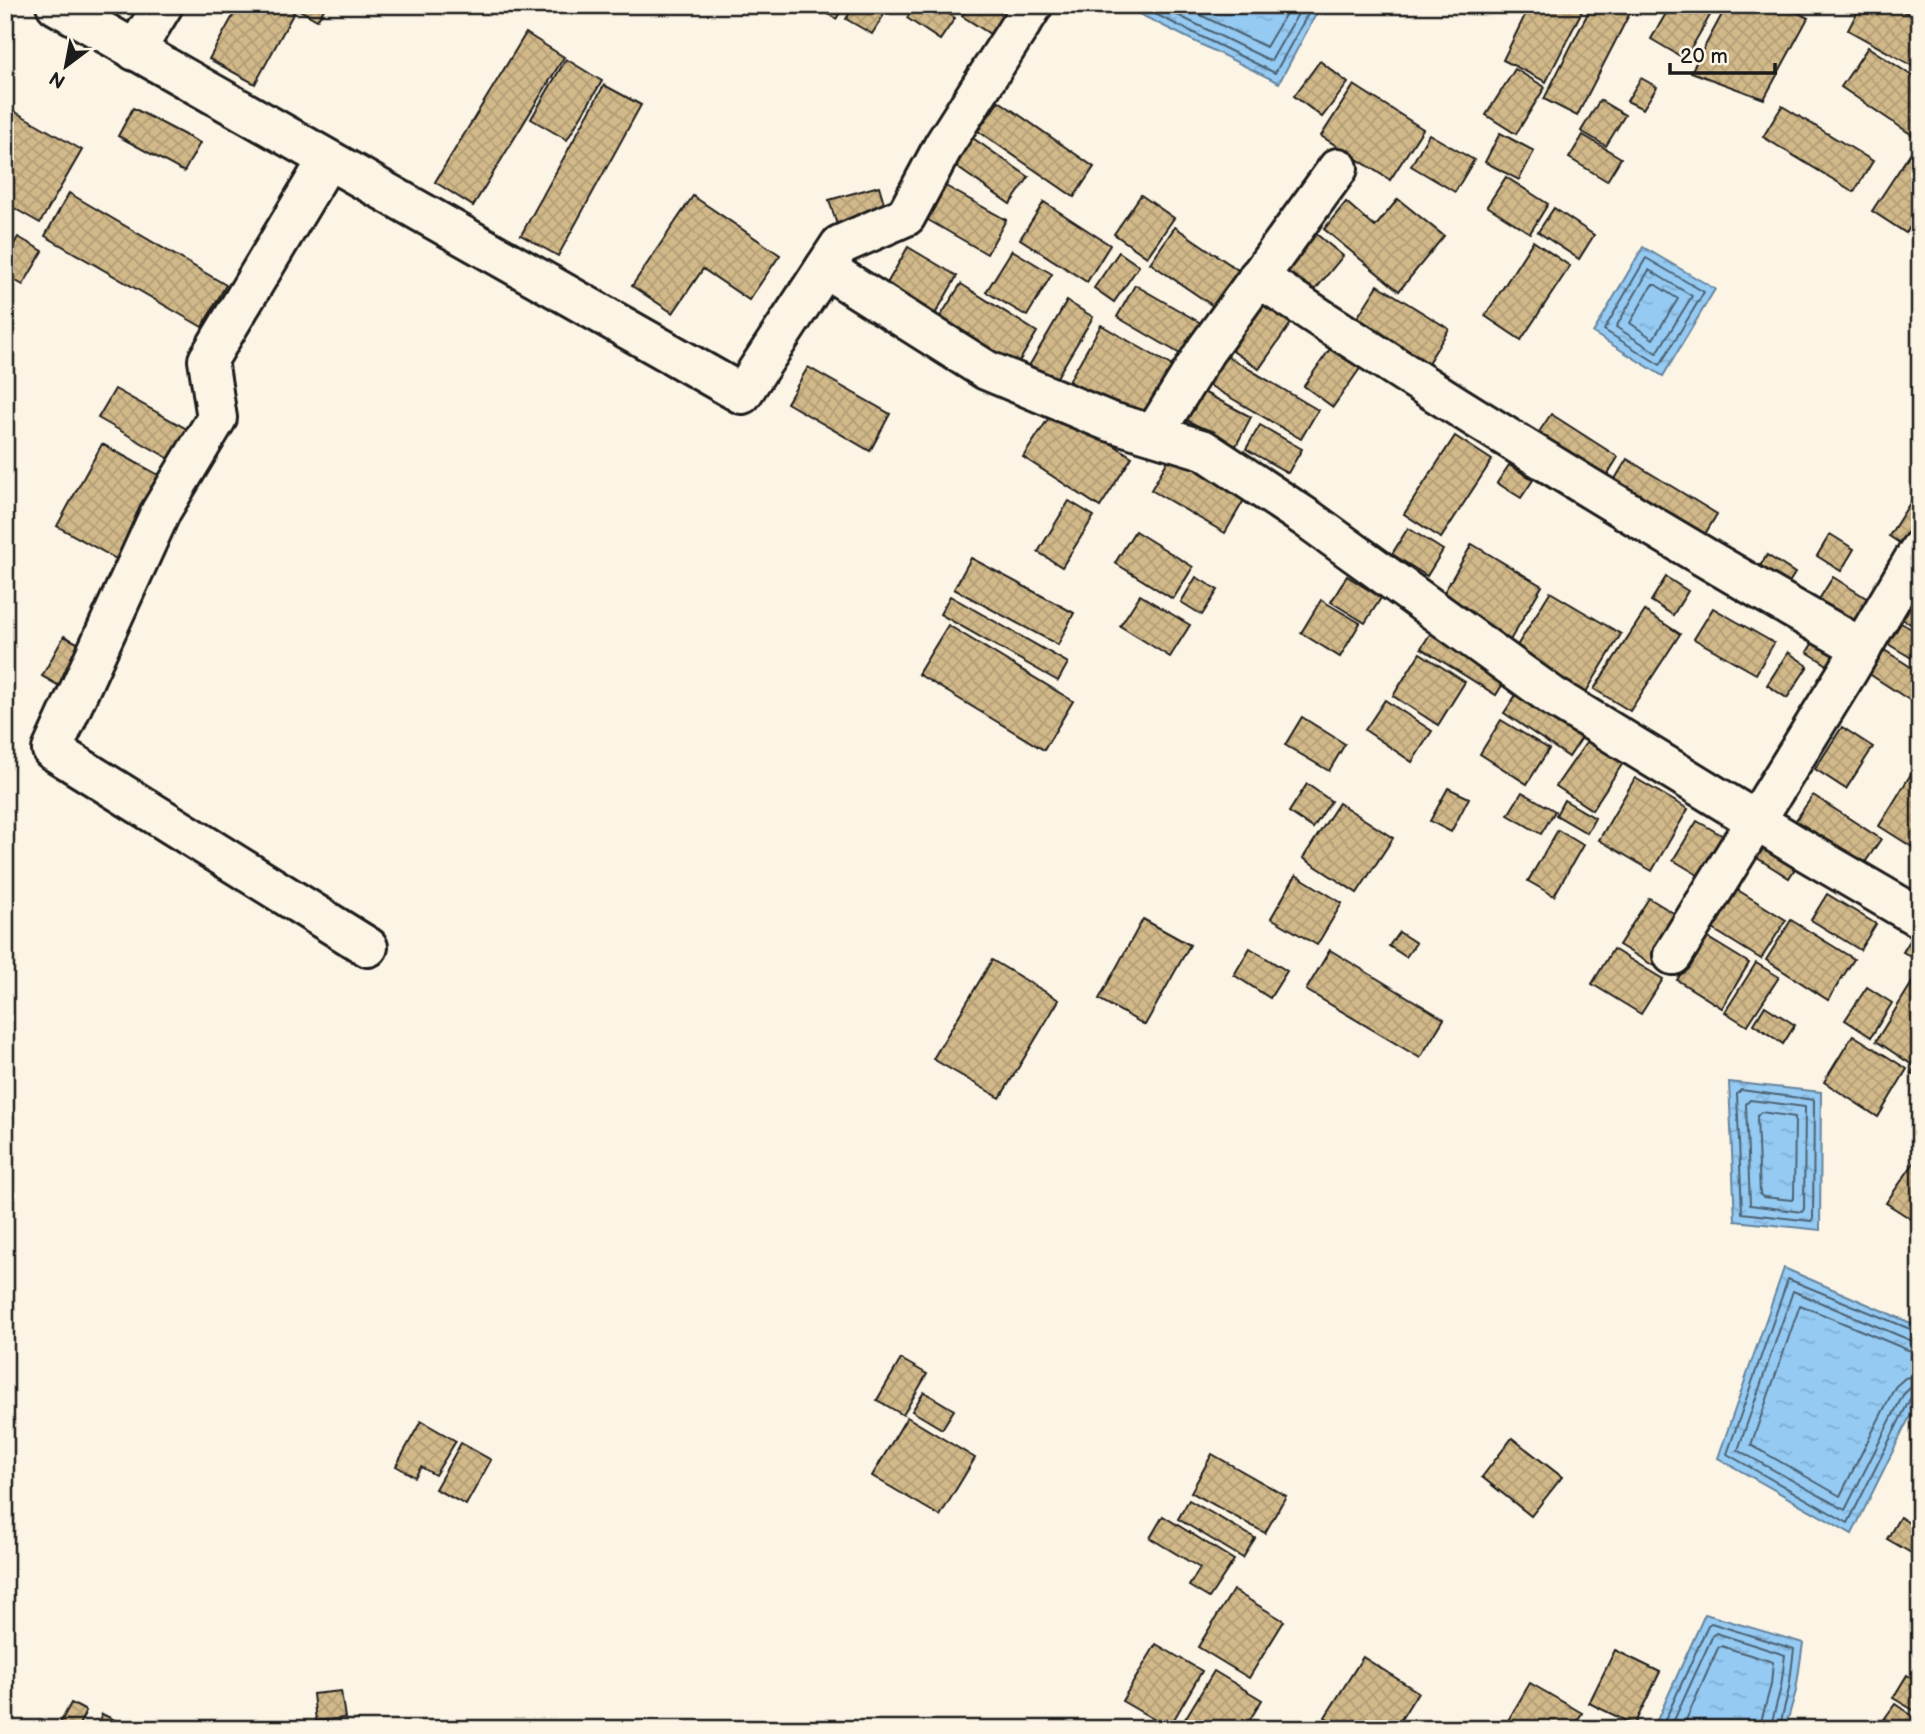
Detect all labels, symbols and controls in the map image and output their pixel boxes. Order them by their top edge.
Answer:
north arrow [32,32,102,102]
scale bar [1670,32,1774,76]
text: 20 m [1680,44,1728,69]
text: N [46,66,70,93]

